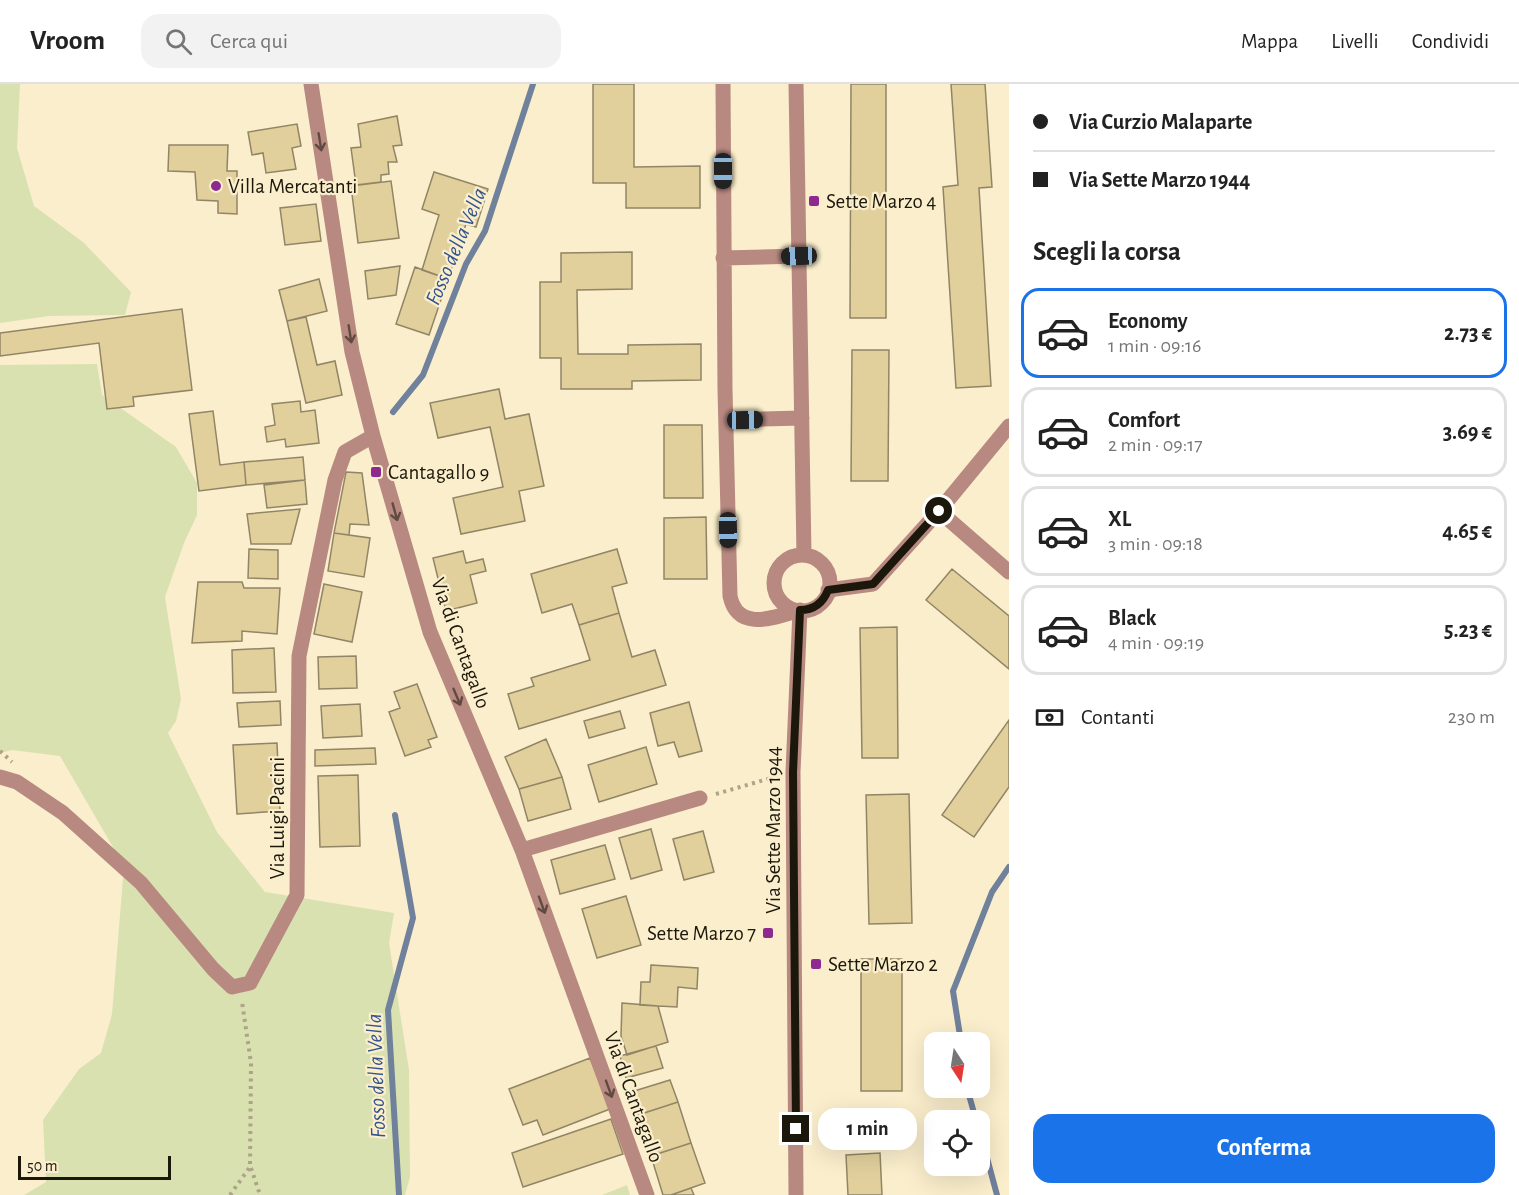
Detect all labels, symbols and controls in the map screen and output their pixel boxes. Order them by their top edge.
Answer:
search box [141,14,561,68]
icon: search [162,25,195,58]
text: Vroom [30,27,105,55]
text: Cerca qui [210,30,288,52]
text: Mappa [1241,31,1298,52]
text: Livelli [1331,31,1379,52]
text: Condividi [1412,31,1489,52]
text: Via Curzio Malaparte [1069,111,1252,133]
one-way arrow [314,131,325,151]
car [714,153,732,189]
text: Via Sette Marzo 1944 [1069,169,1250,191]
place label: Villa Mercatanti [228,176,357,197]
marker: Villa Mercatanti [209,179,223,193]
water label: Fosso della Vella [421,185,490,308]
place label: Sette Marzo 4 [826,191,936,212]
marker: Sette Marzo 4 [807,194,821,208]
text: Scegli la corsa [1033,238,1181,265]
car [781,246,817,266]
icon: car [1036,306,1090,360]
text: Economy [1108,310,1188,332]
text: 2.73 € [1444,322,1492,344]
one-way arrow [344,324,355,344]
text: 1 min · 09:16 [1108,336,1201,356]
icon: car [1036,405,1090,459]
text: Comfort [1108,409,1180,431]
car [727,411,763,429]
text: 3.69 € [1443,421,1492,443]
text: 2 min · 09:17 [1108,435,1203,455]
place label: Cantagallo 9 [388,462,489,483]
marker: Cantagallo 9 [369,465,383,479]
route start [925,497,952,524]
one-way arrow [390,502,401,521]
icon: car [1036,504,1090,558]
text: XL [1108,508,1131,530]
car [719,512,737,548]
text: 4.65 € [1442,520,1492,542]
text: 3 min · 09:18 [1108,534,1203,554]
street label: Via di Cantagallo [427,575,494,711]
icon: car [1036,603,1090,657]
text: Black [1108,607,1156,629]
text: 5.23 € [1444,619,1492,641]
text: 4 min · 09:19 [1108,633,1204,653]
one-way arrow [452,687,463,705]
icon: cash [1033,701,1066,734]
text: Contanti [1081,706,1155,728]
text: 230 m [1448,707,1495,727]
street label: Via Sette Marzo 1944 [763,746,784,914]
street label: Via Luigi Pacini [267,757,288,879]
one-way arrow [538,895,549,914]
place label: Sette Marzo 7 [647,923,756,944]
marker: Sette Marzo 7 [761,926,775,940]
place label: Sette Marzo 2 [828,954,938,975]
marker: Sette Marzo 2 [809,957,823,971]
water label: Fosso della Vella [363,1013,389,1139]
street label: Via di Cantagallo [600,1029,667,1165]
north arrow [924,1032,990,1098]
map controls [924,1032,990,1176]
one-way arrow [604,1079,615,1098]
callout: 1 min [817,1108,916,1150]
button: locate [924,1110,990,1176]
button: Conferma [1033,1114,1495,1183]
route end [782,1115,809,1142]
text: 1 min [846,1119,889,1139]
scale bar [18,1153,171,1180]
text: 50 m [27,1158,58,1174]

